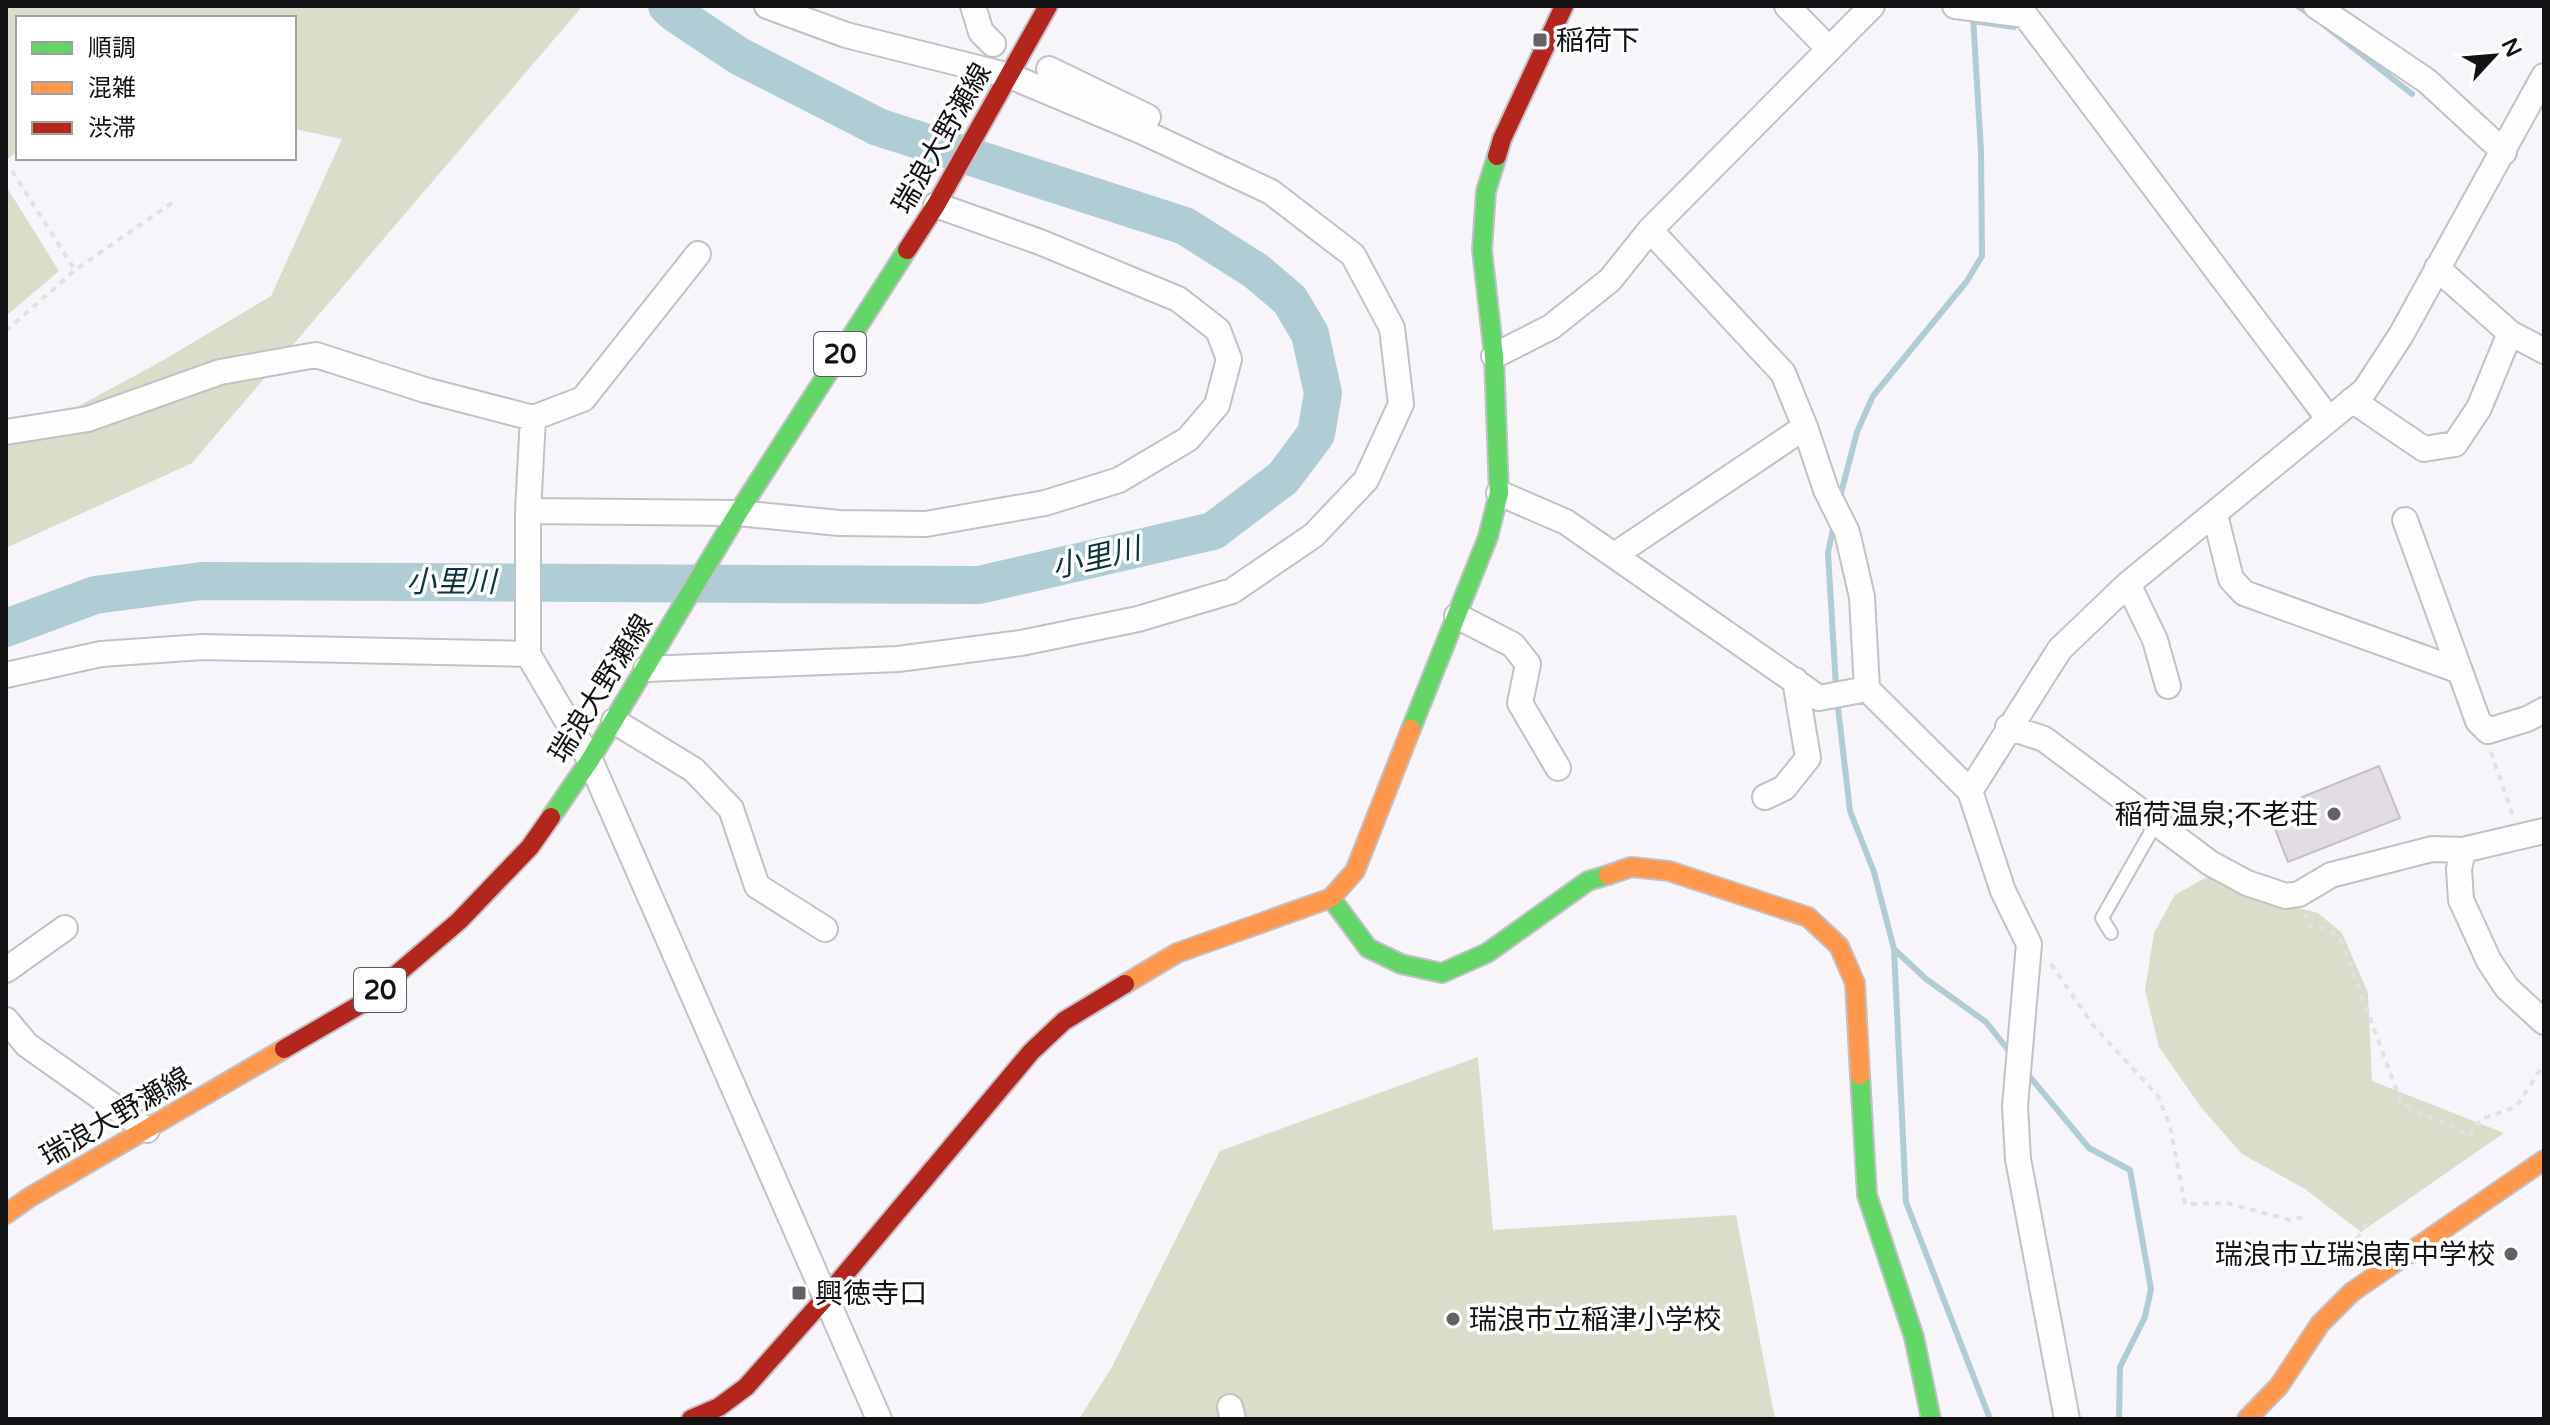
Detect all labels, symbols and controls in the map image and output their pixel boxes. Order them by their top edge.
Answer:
legend [16,16,296,160]
north arrow [2454,16,2534,96]
place label: 稲荷下 [1556,24,1640,58]
marker: 稲荷下 [1531,31,1549,49]
text: 順調 [88,34,136,63]
text: N [2496,34,2527,61]
street label: 瑞浪大野瀬線 [885,57,999,220]
text: 混雑 [88,74,136,103]
text: 渋滞 [88,114,136,143]
road number: 20 [814,332,866,376]
water label: 小里川 [1048,530,1147,587]
water label: 小里川 [406,564,499,601]
street label: 瑞浪大野瀬線 [542,608,660,769]
place label: 稲荷温泉;不老荘 [2115,798,2318,832]
marker: 稲荷温泉;不老荘 [2325,805,2343,823]
road number: 20 [354,968,406,1012]
street label: 瑞浪大野瀬線 [34,1060,197,1174]
place label: 瑞浪市立瑞浪南中学校 [2215,1238,2495,1272]
marker: 瑞浪市立瑞浪南中学校 [2502,1245,2520,1263]
place label: 興徳寺口 [815,1277,927,1311]
marker: 興徳寺口 [790,1284,808,1302]
place label: 瑞浪市立稲津小学校 [1469,1303,1721,1337]
marker: 瑞浪市立稲津小学校 [1444,1310,1462,1328]

